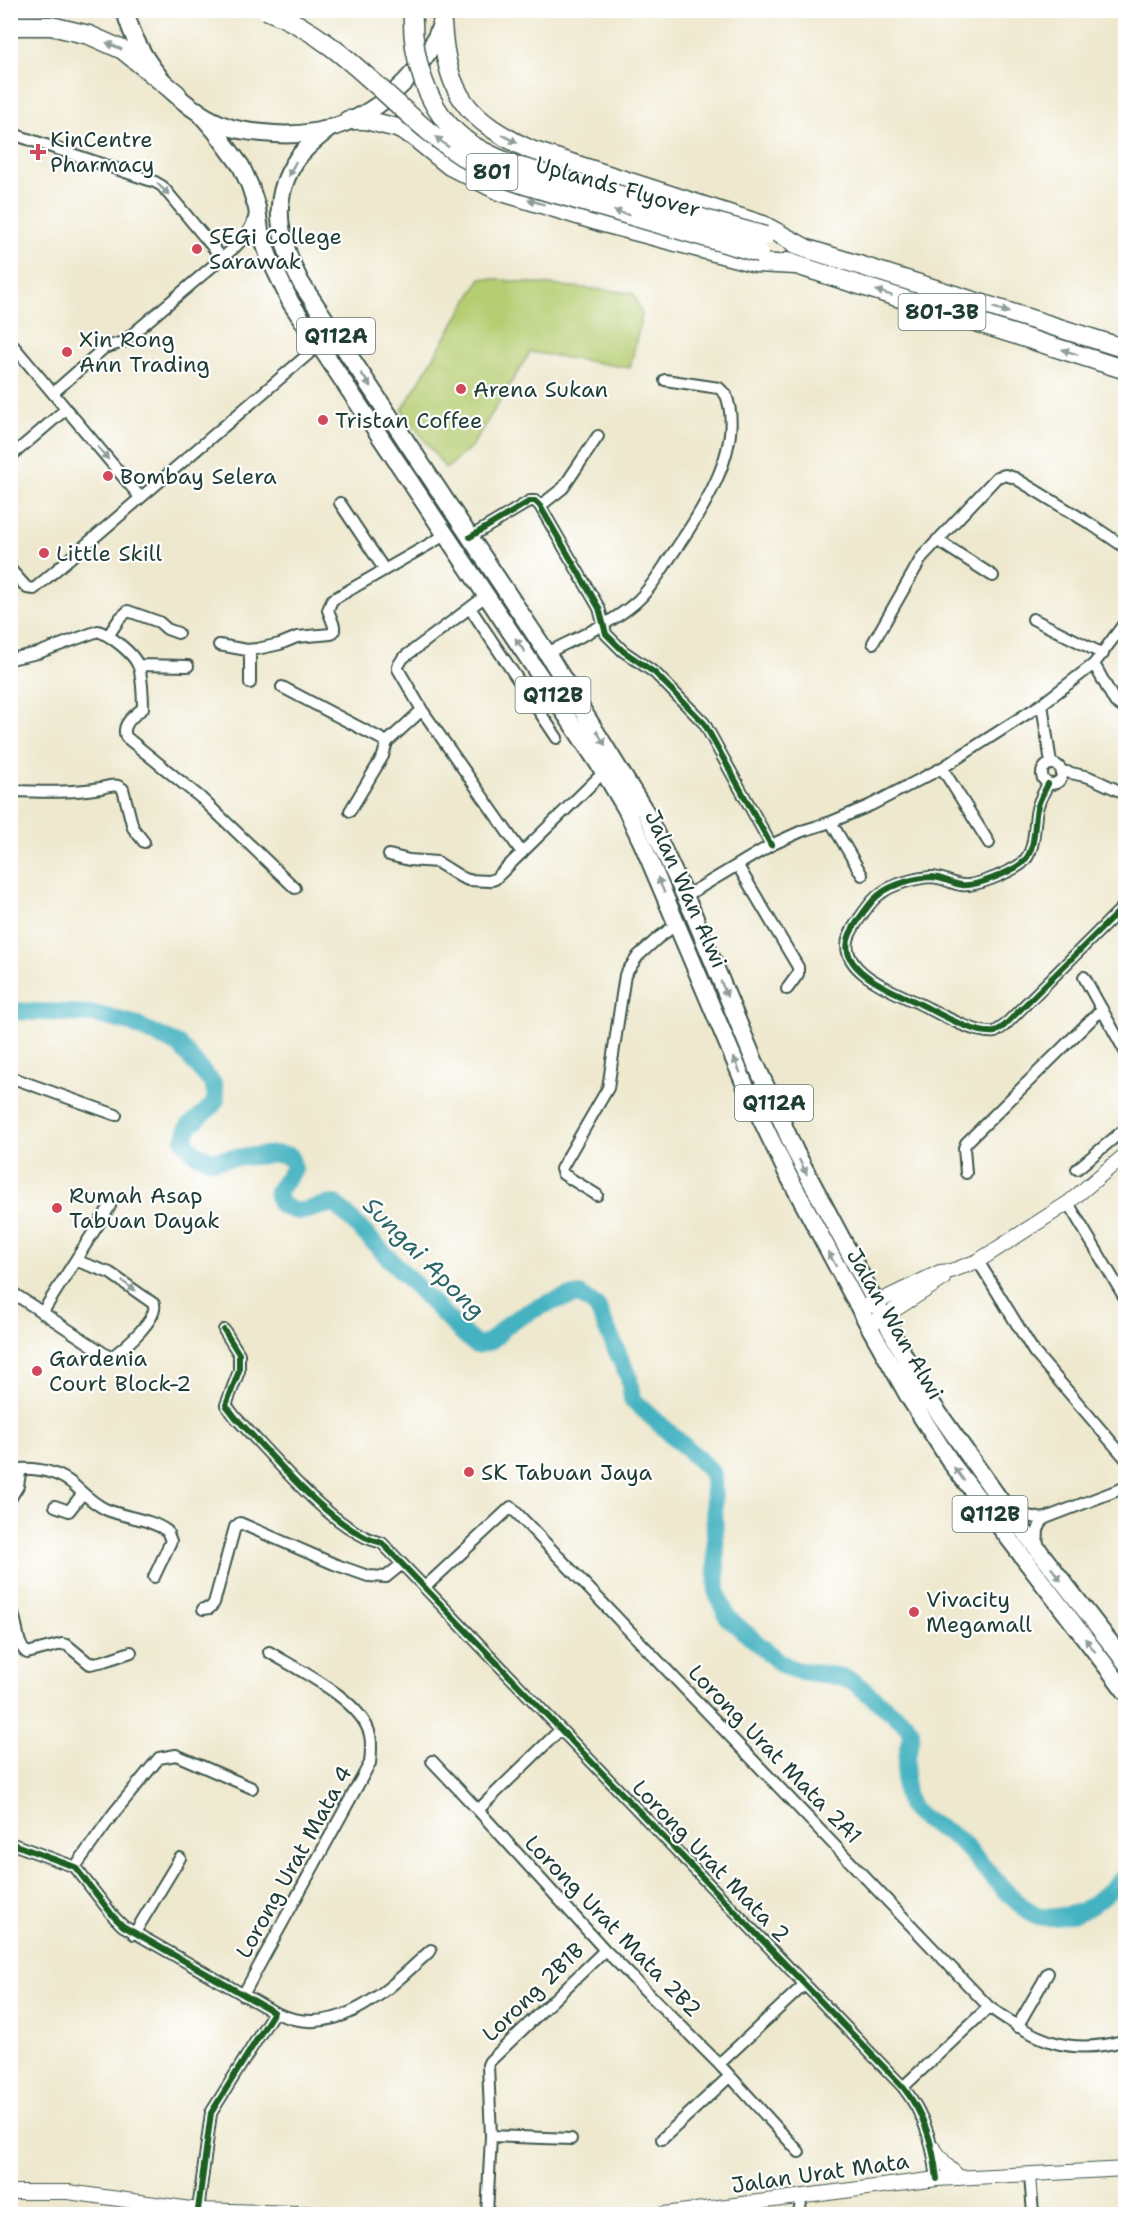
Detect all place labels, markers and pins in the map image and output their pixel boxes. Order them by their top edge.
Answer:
place label: KinCentre Pharmacy [50,125,155,179]
marker: KinCentre Pharmacy [31,145,45,159]
place label: SEGi College Sarawak [209,222,342,276]
marker: SEGi College Sarawak [190,242,204,256]
place label: Xin Rong Ann Trading [79,325,210,379]
marker: Xin Rong Ann Trading [60,345,74,359]
place label: Arena Sukan [473,375,608,404]
marker: Arena Sukan [454,382,468,396]
place label: Tristan Coffee [335,406,483,435]
marker: Tristan Coffee [316,413,330,427]
place label: Bombay Selera [120,462,277,491]
marker: Bombay Selera [101,469,115,483]
place label: Little Skill [56,539,162,568]
marker: Little Skill [37,546,51,560]
place label: Rumah Asap Tabuan Dayak [69,1181,220,1235]
marker: Rumah Asap Tabuan Dayak [50,1201,64,1215]
place label: Gardenia Court Block-2 [49,1344,191,1398]
marker: Gardenia Court Block-2 [30,1364,44,1378]
place label: SK Tabuan Jaya [481,1458,652,1487]
marker: SK Tabuan Jaya [462,1465,476,1479]
place label: Vivacity Megamall [926,1585,1032,1639]
marker: Vivacity Megamall [907,1605,921,1619]

